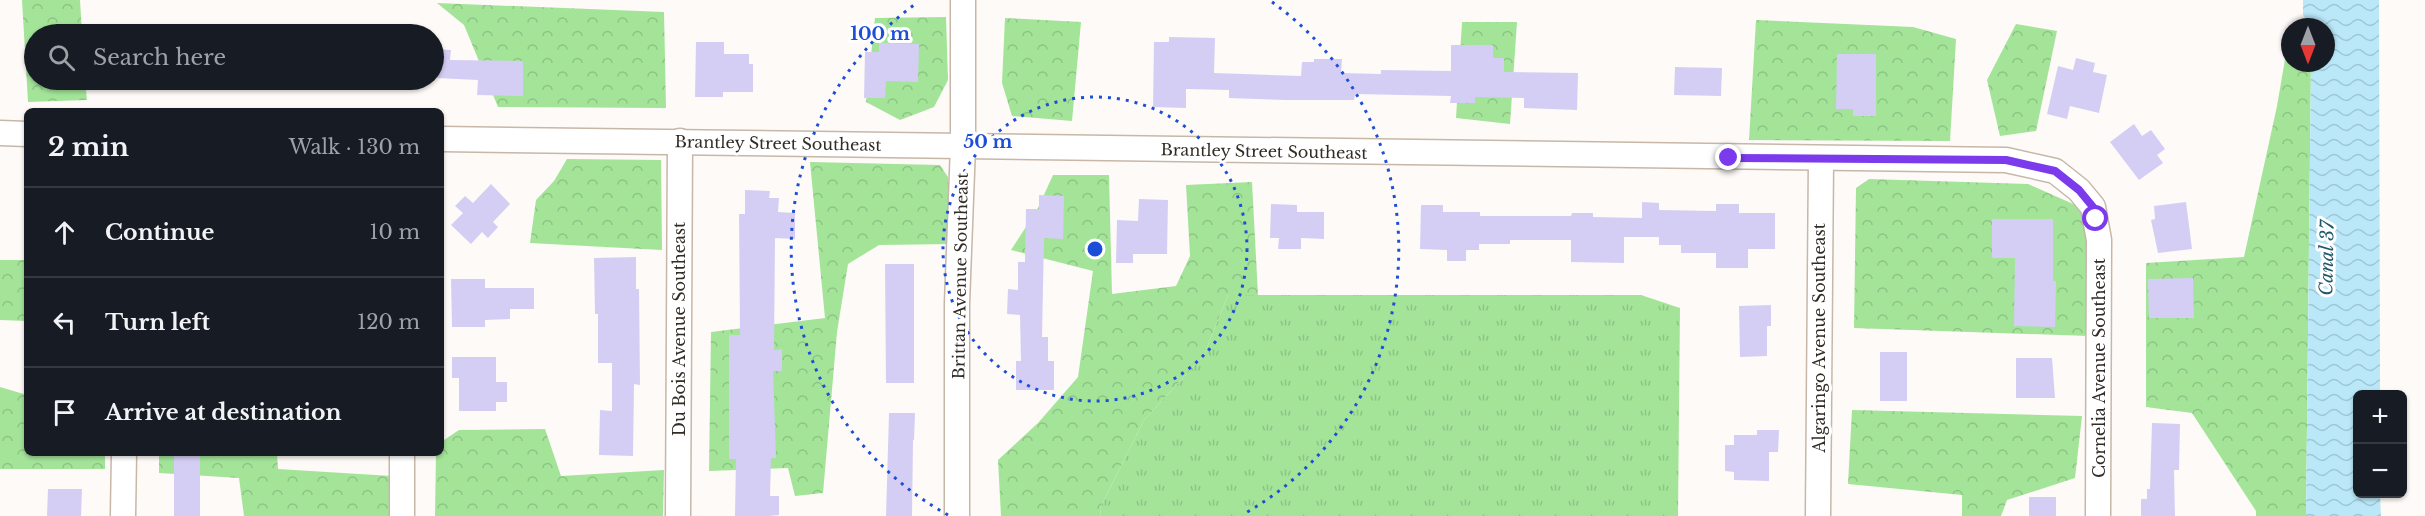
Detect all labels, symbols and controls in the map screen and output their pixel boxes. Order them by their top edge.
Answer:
north arrow [2281,18,2335,72]
text: 100 m [850,23,910,45]
search box [24,24,444,90]
icon: search [45,41,78,74]
text: Search here [93,44,226,71]
text: 2 min [48,131,129,163]
street label: Brantley Street Southeast [674,131,882,155]
text: 50 m [964,131,1013,153]
text: Walk · 130 m [289,135,420,159]
street label: Brantley Street Southeast [1160,139,1368,163]
route end [1715,144,1741,170]
street label: Brittan Avenue Southeast [948,172,972,380]
route start [2082,205,2108,231]
icon: ahead [48,216,81,249]
text: Continue [105,219,214,246]
water label: Canal 37 [2315,219,2339,296]
text: 10 m [370,220,420,244]
street label: Du Bois Avenue Southeast [669,222,689,436]
street label: Algaringo Avenue Southeast [1809,223,1829,454]
centre of rings [1085,239,1105,259]
street label: Cornelia Avenue Southeast [2089,258,2109,478]
icon: left [48,306,81,339]
text: Turn left [105,309,210,336]
text: 120 m [357,310,420,334]
map controls [2353,390,2407,498]
button: + [2353,390,2407,444]
icon: arrive [48,396,81,429]
text: Arrive at destination [105,399,342,426]
button: − [2353,444,2407,498]

